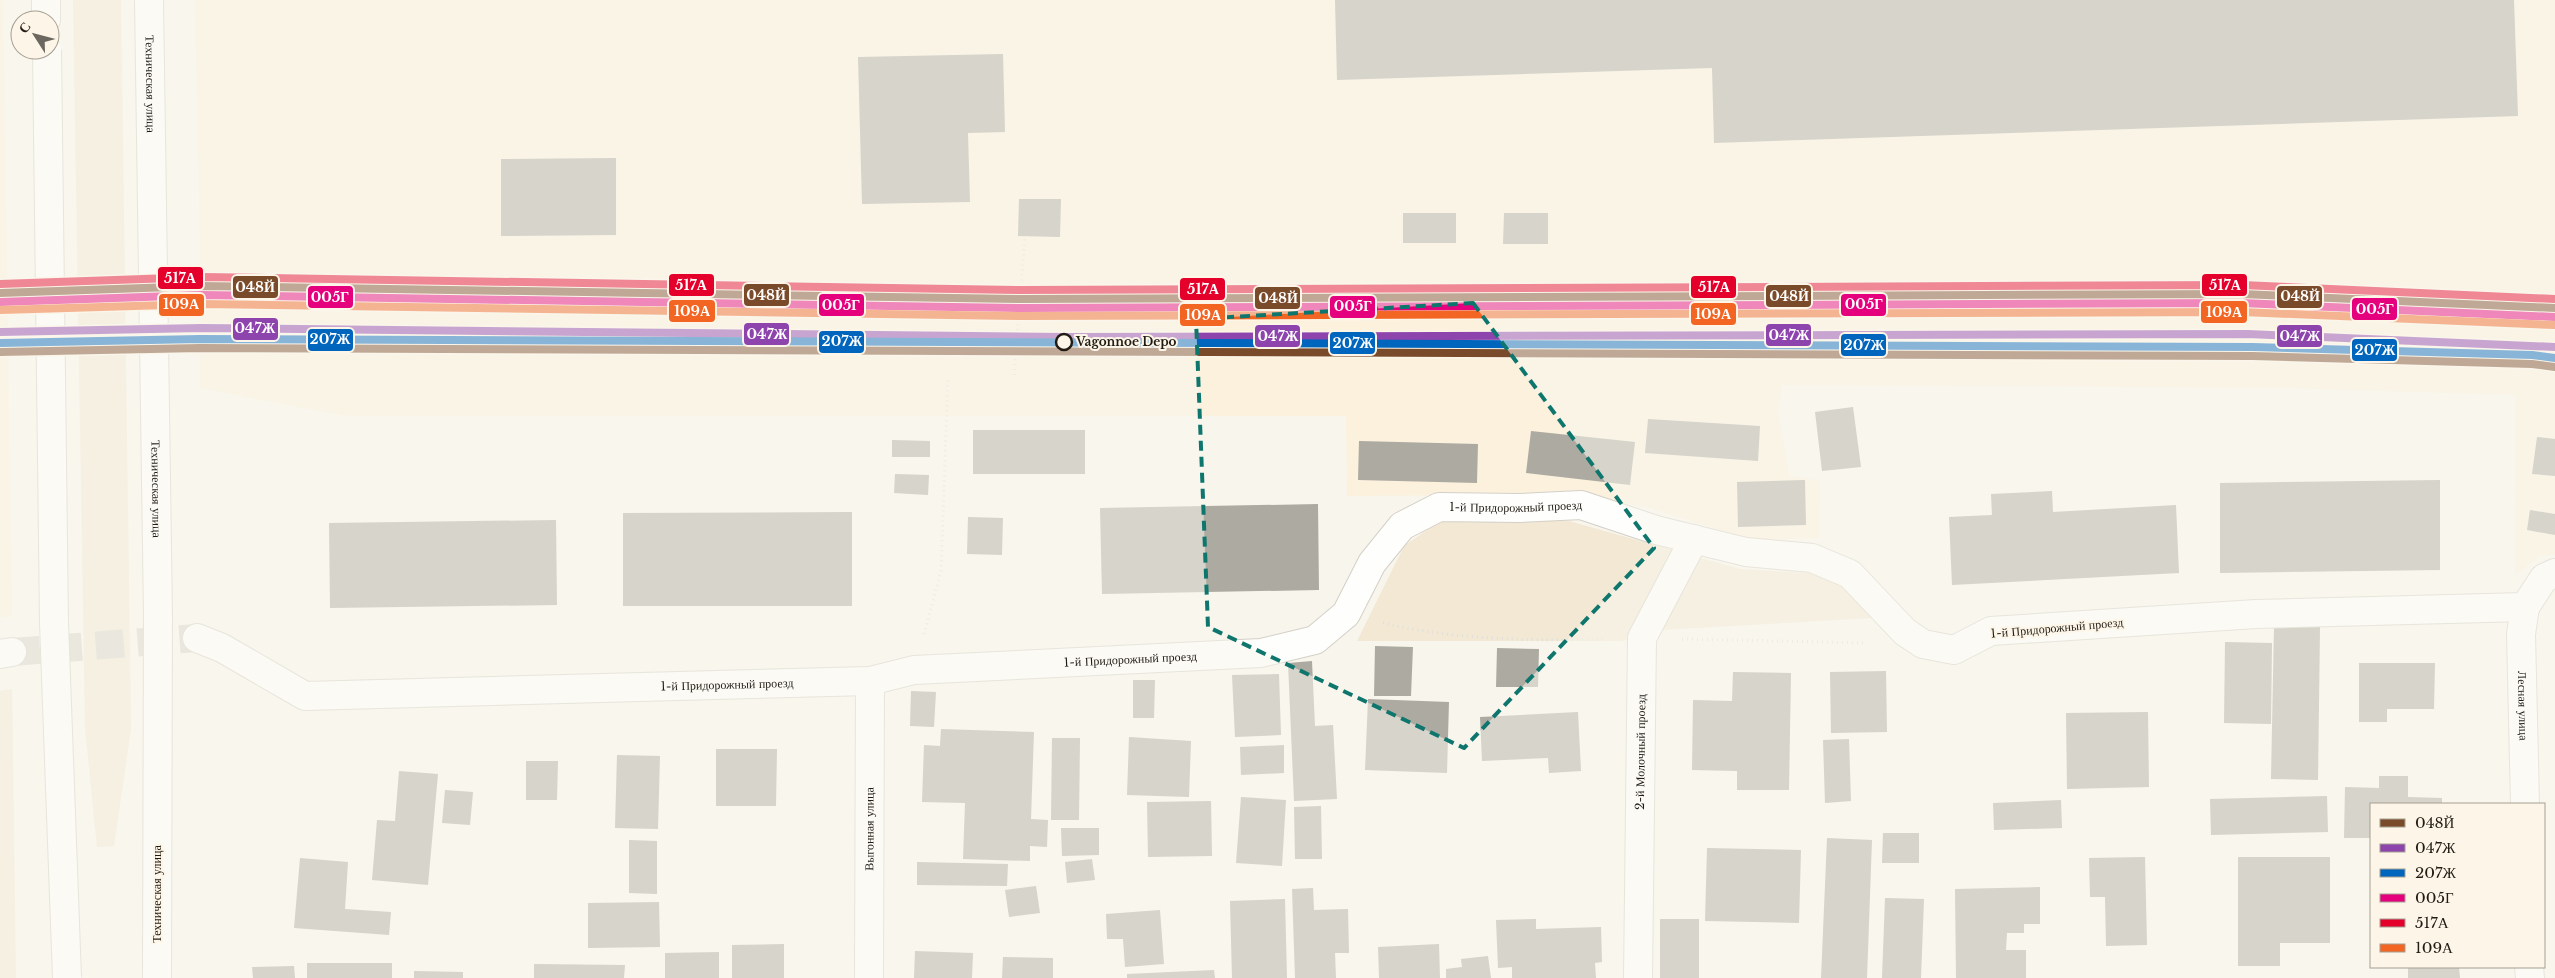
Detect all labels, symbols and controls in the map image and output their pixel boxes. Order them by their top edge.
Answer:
north arrow [10,10,60,60]
text: С [14,18,35,37]
street label: Техническая улица [143,35,159,134]
line badge: 517А [157,266,204,290]
text: 517А [164,269,197,287]
line badge: 517А [668,273,715,297]
line badge: 517А [2201,273,2248,297]
line badge: 048Й [232,275,279,299]
line badge: 517А [1690,275,1737,299]
text: 517А [675,276,708,294]
text: 517А [2209,276,2242,294]
line badge: 517А [1179,277,1226,301]
text: 048Й [235,278,275,296]
text: 517А [1698,278,1731,296]
text: 517А [1187,280,1220,298]
line badge: 048Й [743,283,790,307]
line badge: 048Й [1765,284,1812,308]
line badge: 005Г [307,285,354,309]
line badge: 048Й [2276,285,2323,309]
text: 048Й [746,286,786,304]
line badge: 048Й [1254,286,1301,310]
text: 048Й [1769,287,1809,305]
text: 048Й [2280,287,2320,305]
text: 005Г [311,288,349,306]
text: 048Й [1258,289,1298,307]
line badge: 109А [158,293,205,317]
line badge: 005Г [818,293,865,317]
line badge: 005Г [1840,293,1887,317]
text: 109А [163,295,200,313]
line badge: 005Г [1329,295,1376,319]
text: 005Г [1845,295,1883,313]
text: 005Г [822,296,860,314]
text: 005Г [1334,297,1372,315]
line badge: 005Г [2351,297,2398,321]
line badge: 109А [668,299,716,323]
line badge: 109А [2200,300,2248,324]
text: 005Г [2356,300,2394,318]
text: 109А [674,302,711,320]
line badge: 109А [1690,302,1737,326]
line badge: 109А [1179,303,1226,327]
text: 109А [2206,303,2243,321]
text: 109А [1695,305,1732,323]
text: 109А [1185,306,1222,324]
line badge: 047Ж [232,317,279,341]
text: 047Ж [235,319,276,337]
line badge: 047Ж [743,322,790,346]
line badge: 047Ж [1765,323,1812,347]
line badge: 047Ж [1254,324,1301,348]
line badge: 047Ж [2276,324,2323,348]
text: 047Ж [747,325,788,343]
text: 047Ж [1769,326,1810,344]
text: 047Ж [1258,327,1299,345]
text: 047Ж [2280,327,2321,345]
line badge: 207Ж [307,328,354,352]
text: 207Ж [310,330,351,348]
line badge: 207Ж [818,330,865,354]
line badge: 207Ж [1329,331,1376,355]
text: 207Ж [822,332,863,350]
marker: Vagonnoe Depo [1055,333,1073,351]
line badge: 207Ж [1840,333,1887,357]
place label: Vagonnoe Depo [1075,334,1177,349]
text: 207Ж [1333,334,1374,352]
text: 207Ж [1844,336,1885,354]
line badge: 207Ж [2351,338,2398,362]
text: 207Ж [2355,341,2396,359]
street label: Техническая улица [148,440,165,538]
street label: 1-й Придорожный проезд [1449,497,1583,515]
street label: 1-й Придорожный проезд [1990,614,2124,641]
street label: 1-й Придорожный проезд [1064,648,1197,670]
street label: Лесная улица [2515,671,2532,741]
street label: 1-й Придорожный проезд [660,675,794,694]
street label: 2-й Молочный проезд [1632,694,1648,810]
street label: Выгонная улица [861,787,877,871]
legend [2370,803,2545,968]
text: 048Й [2415,813,2455,832]
text: 047Ж [2415,838,2456,857]
street label: Техническая улица [149,845,164,943]
text: 207Ж [2415,863,2456,882]
text: 005Г [2415,888,2454,907]
text: 517А [2415,913,2449,932]
text: 109А [2415,938,2453,957]

